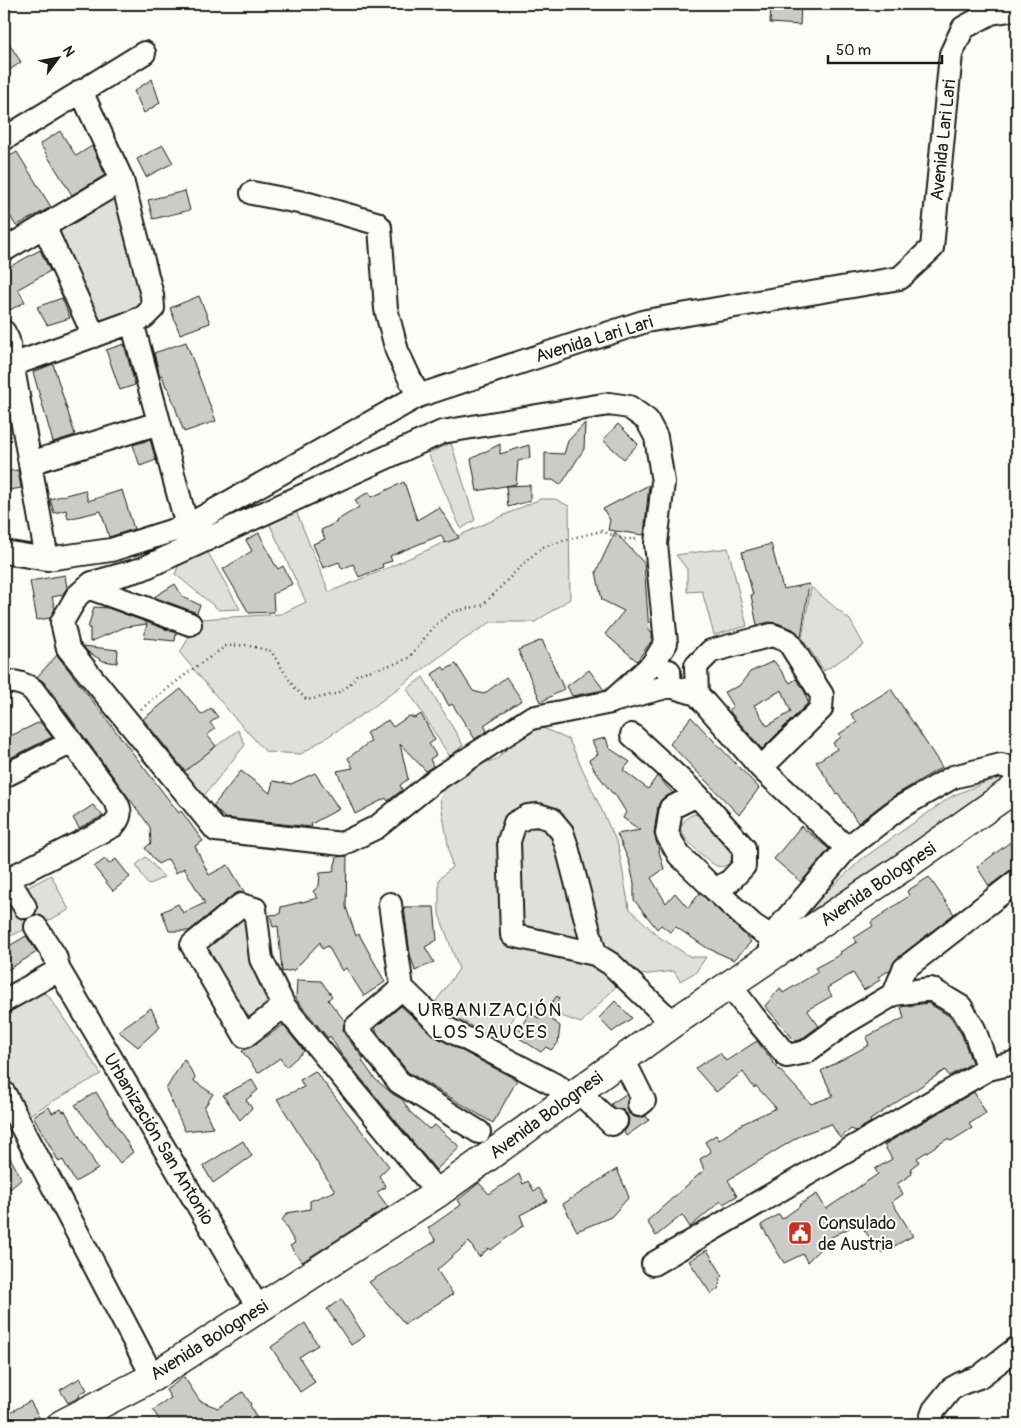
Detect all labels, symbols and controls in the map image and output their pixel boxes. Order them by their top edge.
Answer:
north arrow [32,32,82,82]
scale bar [828,32,942,64]
text: 50 m [836,41,871,60]
text: N [59,43,78,60]
street label: Avenida Lari Lari [926,78,961,202]
street label: Avenida Lari Lari [532,311,656,368]
street label: Avenida Bolognesi [816,837,941,932]
district label: URBANIZACIÓN LOS SAUCES [418,998,562,1044]
street label: Urbanización San Antonio [98,1049,219,1230]
street label: Avenida Bolognesi [485,1066,608,1164]
place label: Consulado de Austria [818,1212,896,1256]
public building icon: Consulado de Austria [787,1220,813,1246]
street label: Avenida Bolognesi [146,1295,273,1386]

